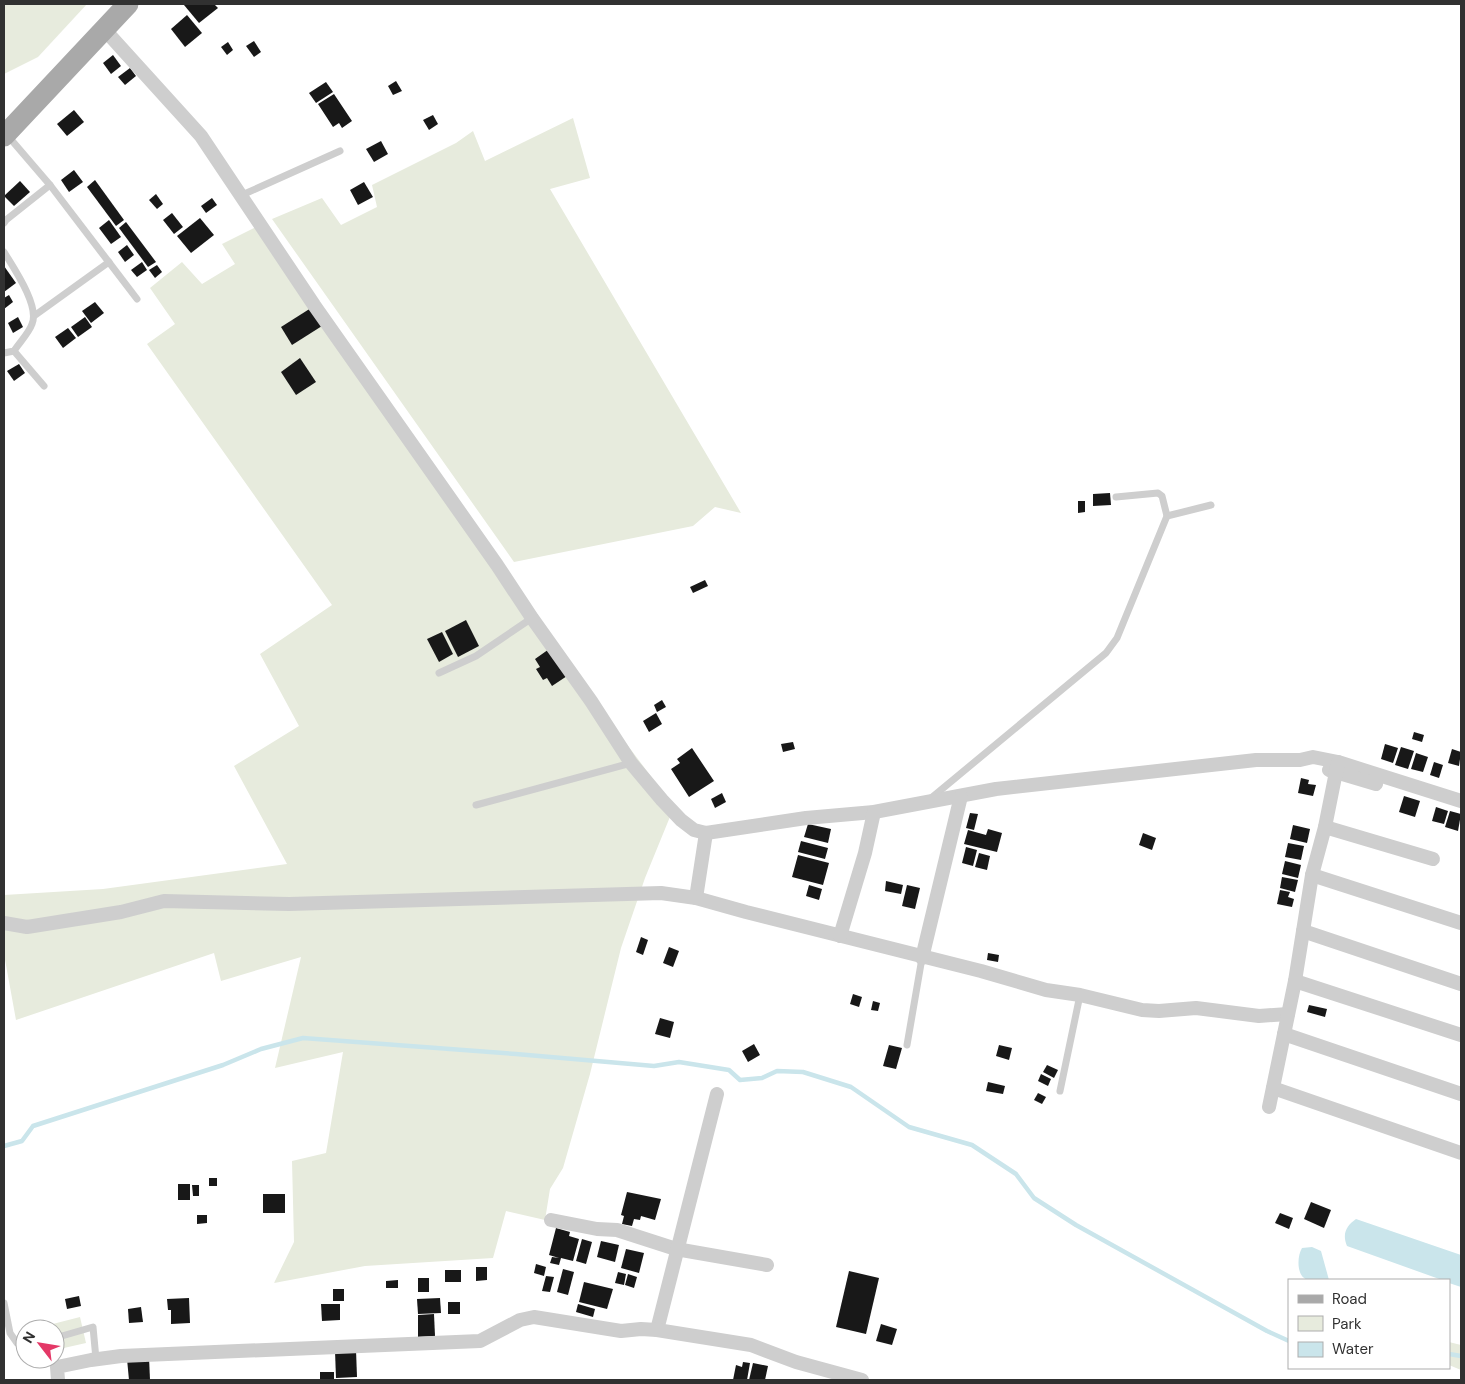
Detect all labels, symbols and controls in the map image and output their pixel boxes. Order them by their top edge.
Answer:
legend [1288,1279,1450,1369]
text: Road [1332,1289,1367,1309]
text: Park [1332,1314,1362,1334]
north arrow [15,1319,65,1369]
text: N [19,1328,39,1346]
text: Water [1332,1339,1374,1359]

